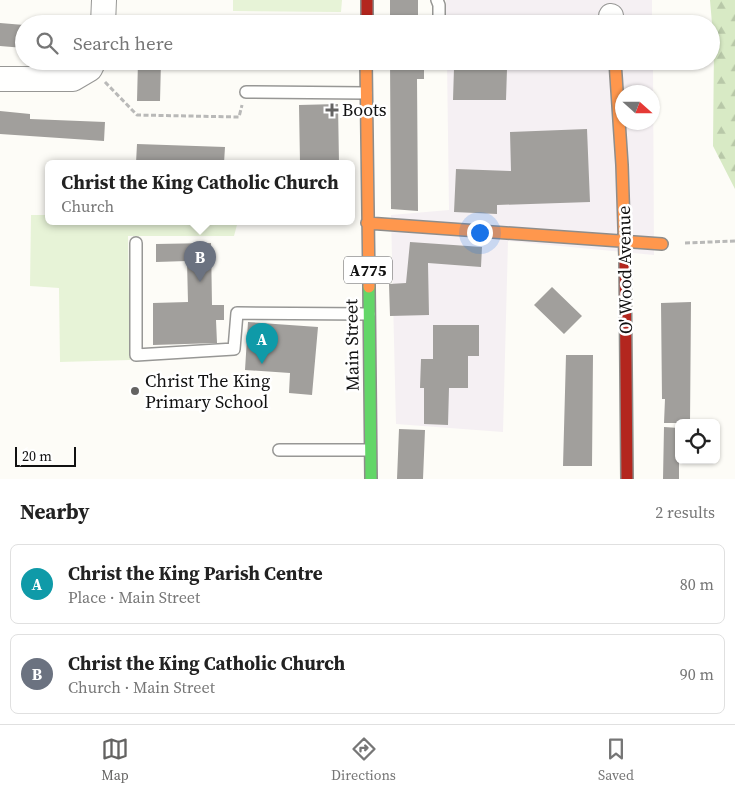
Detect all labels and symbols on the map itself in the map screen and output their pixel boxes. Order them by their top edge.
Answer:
north arrow [615,85,660,130]
place label: Boots [342,97,387,122]
marker: Boots [326,104,338,116]
street label: O' Wood Avenue [611,206,638,334]
your location [467,220,493,246]
pin: B [184,241,216,282]
road number: A775 [344,256,392,284]
street label: Main Street [338,299,365,391]
pin: A [246,323,278,364]
place label: Christ The King Primary School [145,368,270,414]
marker: Christ The King Primary School [129,385,141,397]
scale bar [15,444,76,467]

